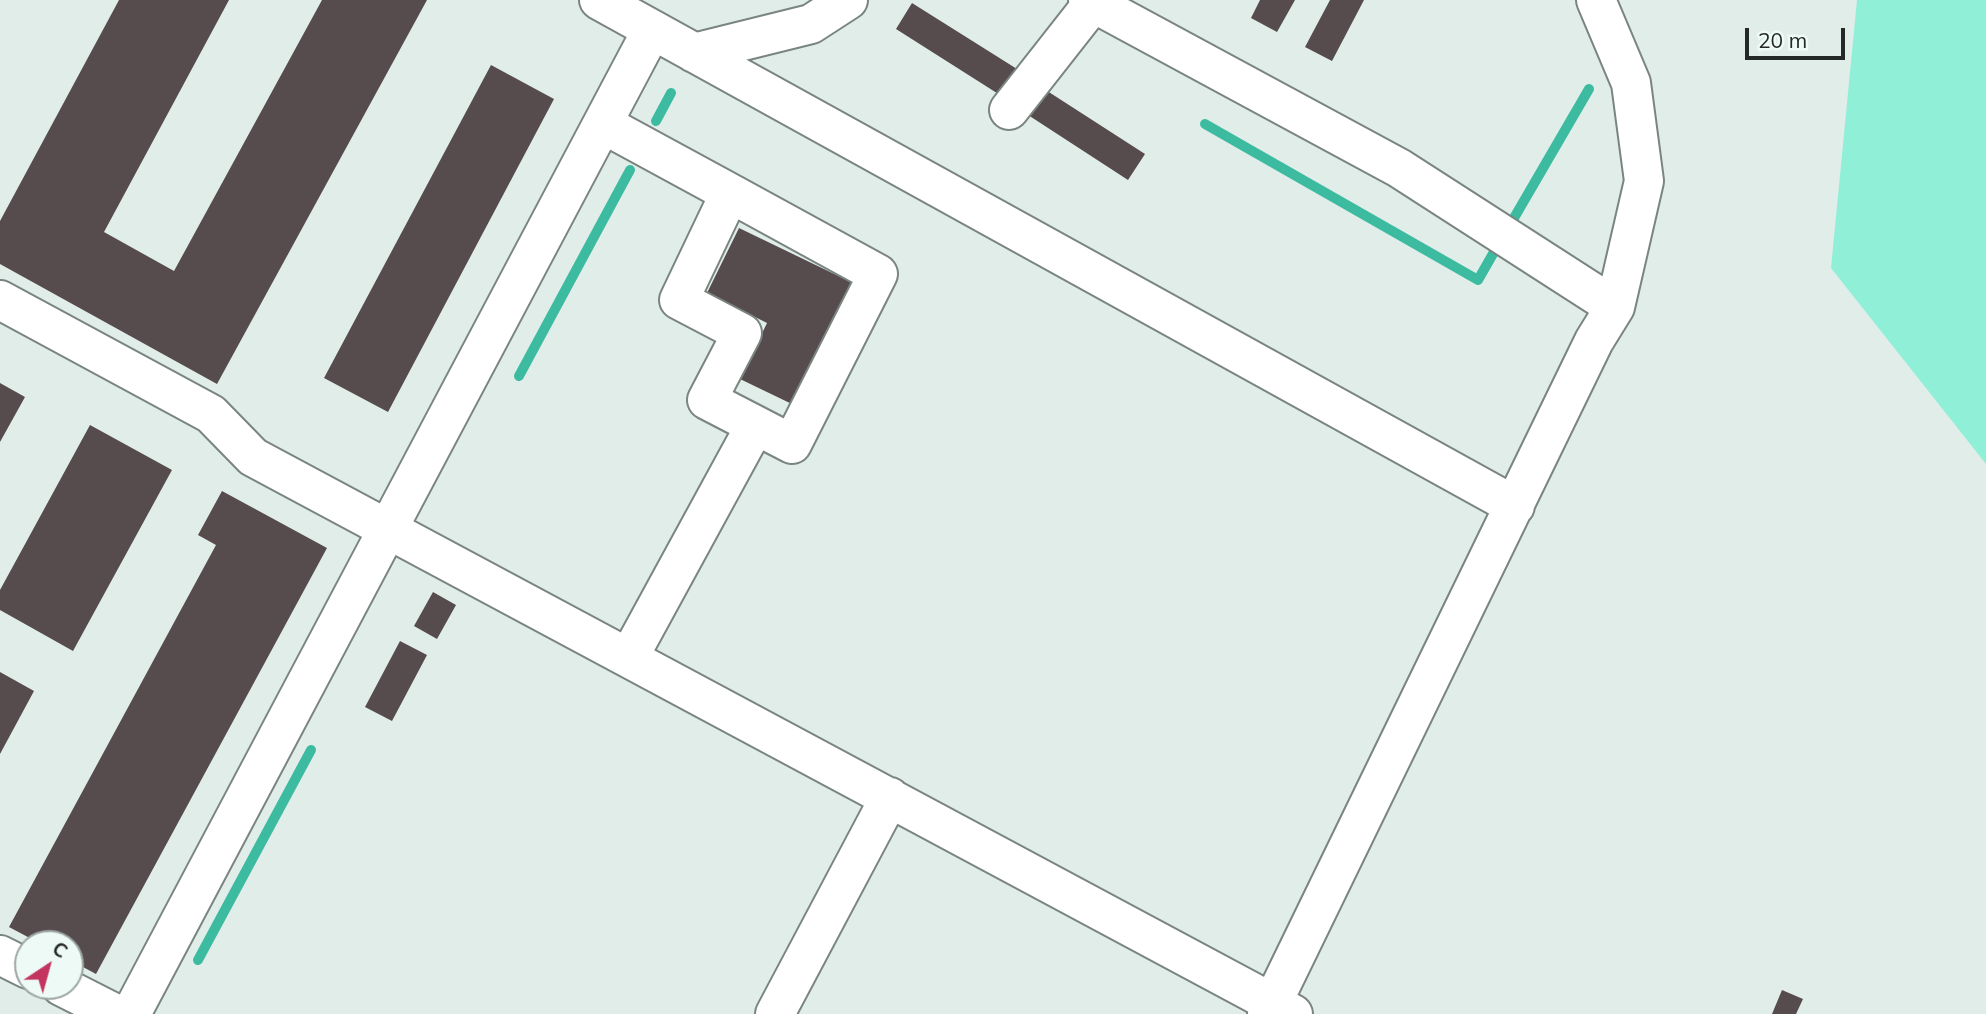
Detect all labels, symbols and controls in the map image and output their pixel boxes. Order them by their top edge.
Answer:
scale bar [1748,14,1848,58]
text: 20 m [1758,27,1807,53]
north arrow [14,930,84,1000]
text: С [48,936,72,963]

